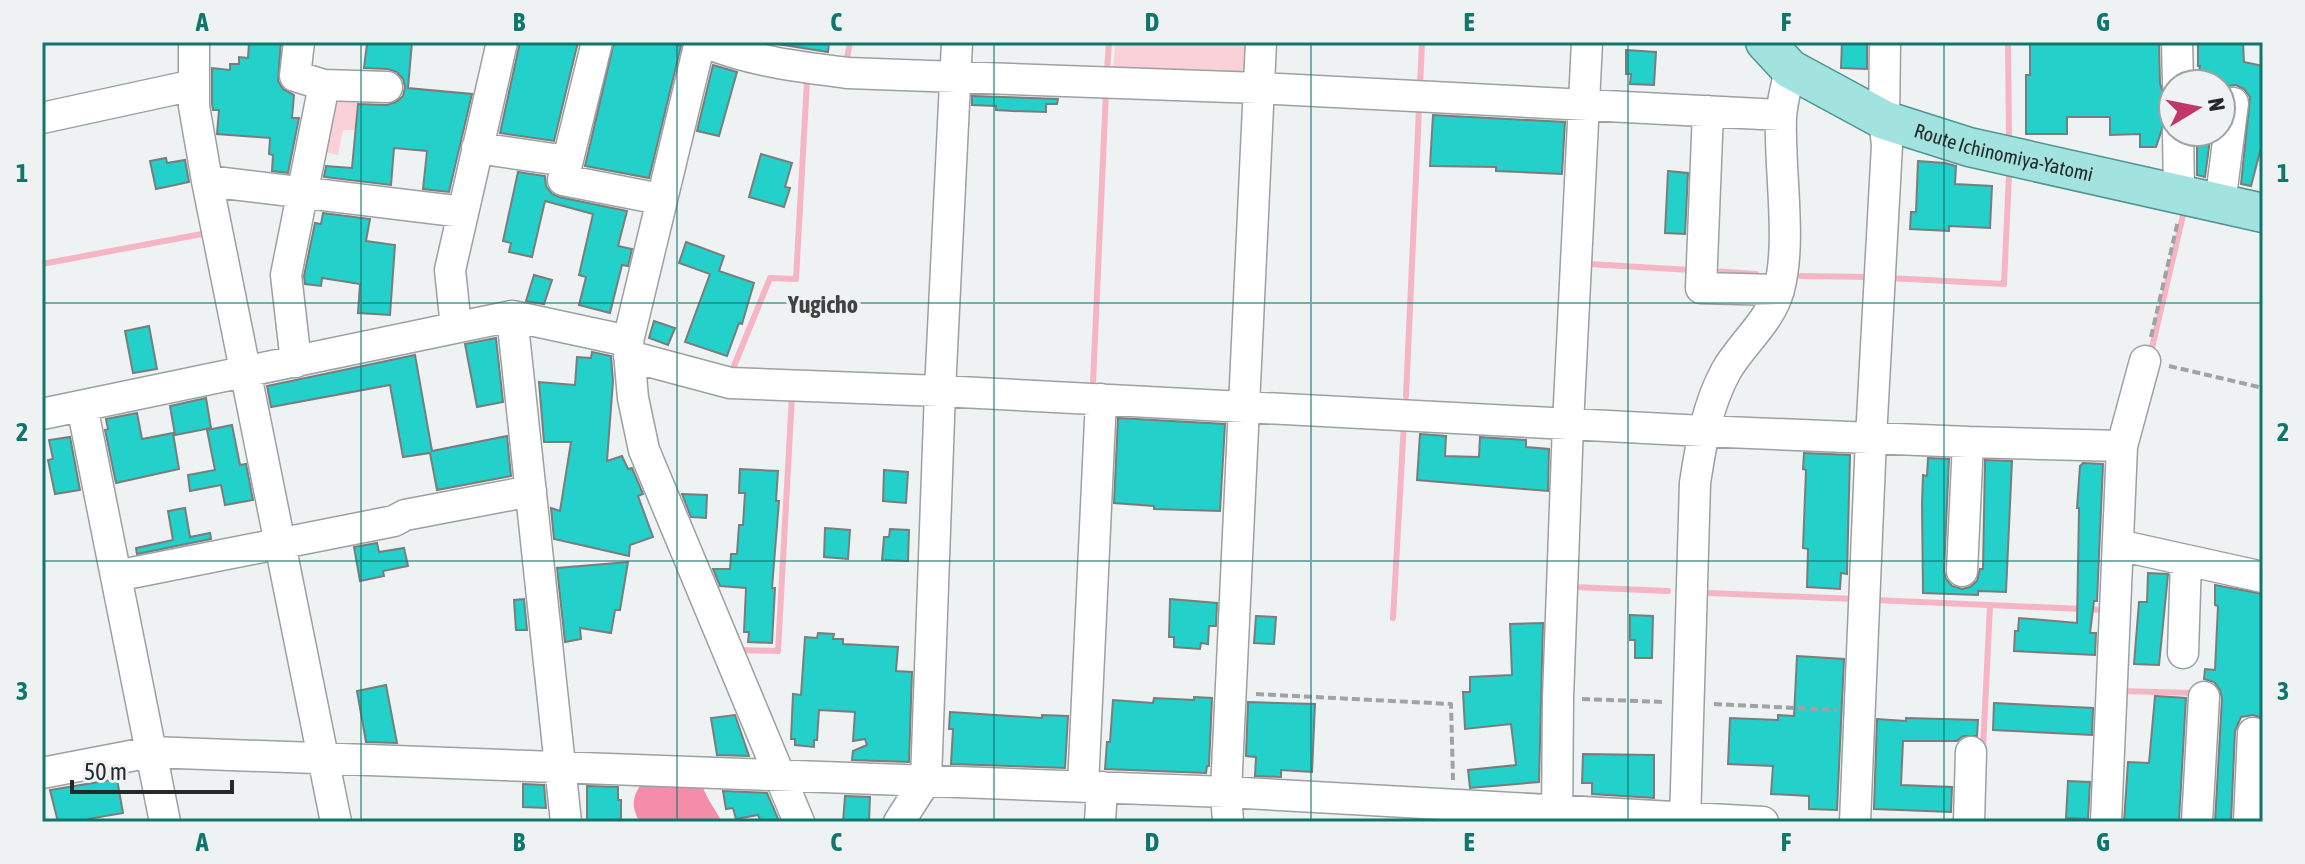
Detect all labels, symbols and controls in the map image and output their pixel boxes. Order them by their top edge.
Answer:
text: A [195,7,209,37]
text: B [513,7,526,37]
text: C [830,7,842,37]
text: D [1145,7,1159,37]
text: E [1463,7,1475,37]
text: F [1781,7,1792,37]
text: G [2096,7,2110,37]
north arrow [2157,68,2237,148]
text: N [2203,96,2231,113]
street label: Route Ichinomiya-Yatomi [1912,118,2095,186]
text: 1 [16,158,28,188]
text: 1 [2277,158,2289,188]
district label: Yugicho [787,291,858,318]
text: 2 [16,417,28,447]
text: 2 [2277,417,2289,447]
text: 3 [16,676,28,706]
text: 3 [2277,676,2289,706]
scale bar [72,744,232,794]
text: 50 m [84,758,127,785]
text: A [195,827,209,857]
text: B [513,827,526,857]
text: C [830,827,842,857]
text: D [1145,827,1159,857]
text: E [1463,827,1475,857]
text: F [1781,827,1792,857]
text: G [2096,827,2110,857]

